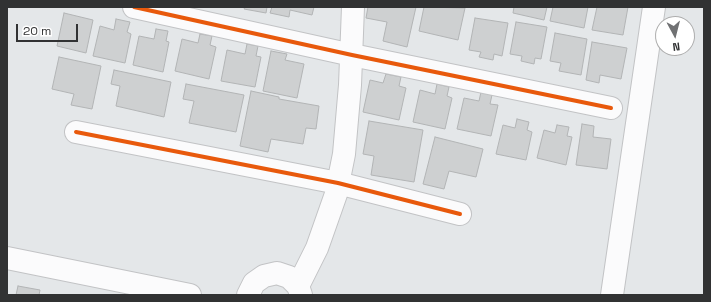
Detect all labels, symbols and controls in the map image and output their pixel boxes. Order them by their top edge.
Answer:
scale bar [18,16,80,42]
north arrow [655,16,695,56]
text: 20 m [23,23,51,39]
text: N [672,40,681,54]

